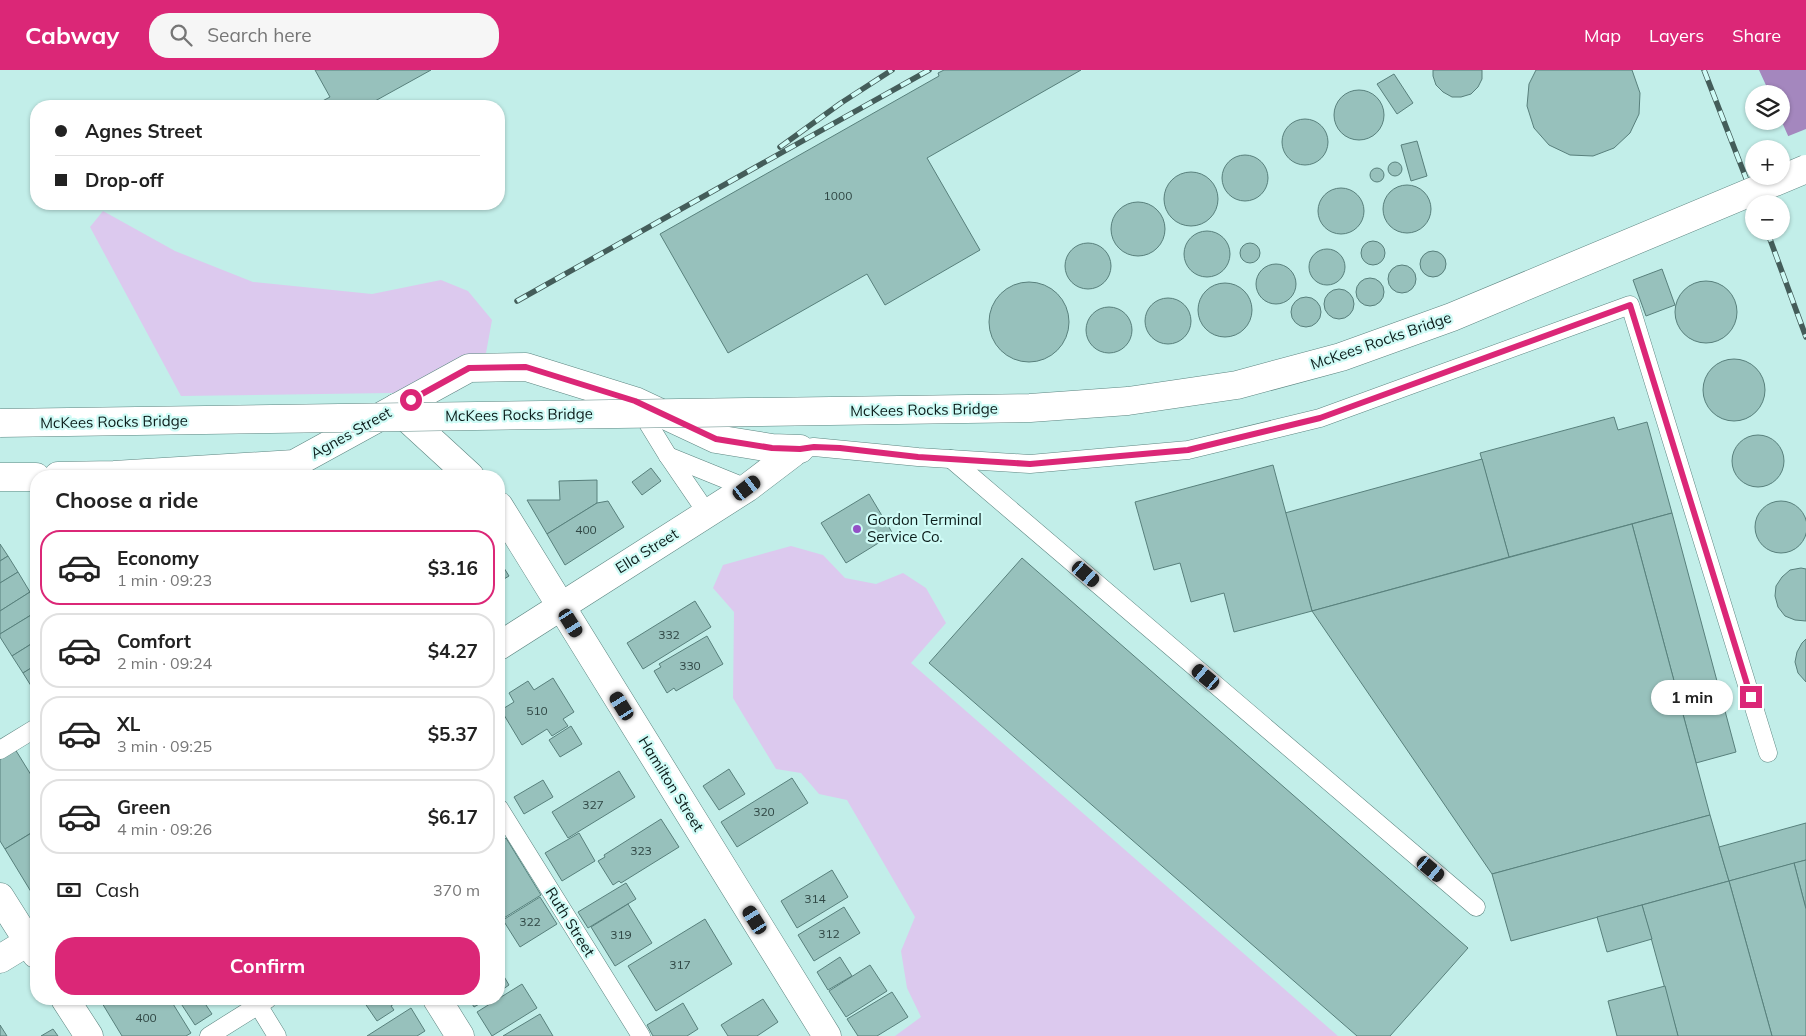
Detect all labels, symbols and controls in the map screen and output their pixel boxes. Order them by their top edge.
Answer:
search box [149,13,499,58]
text: Cabway [25,20,119,50]
icon: search [167,21,195,49]
text: Search here [207,23,312,47]
text: Map [1584,24,1621,47]
text: Layers [1649,24,1704,47]
text: Share [1732,24,1781,47]
map controls [1745,85,1790,240]
button: layers [1745,85,1790,130]
text: Agnes Street [85,119,202,143]
button: + [1745,140,1790,185]
text: Drop-off [85,168,163,192]
house number: 1000 [824,188,852,203]
button: − [1745,195,1790,240]
street label: McKees Rocks Bridge [1308,307,1454,374]
route start [400,389,422,411]
street label: McKees Rocks Bridge [850,399,998,420]
street label: Agnes Street [307,402,395,463]
street label: McKees Rocks Bridge [445,404,593,425]
street label: McKees Rocks Bridge [40,411,188,432]
car [730,473,763,503]
text: Choose a ride [55,486,198,514]
place label: Gordon Terminal Service Co. [867,510,982,546]
house number: 400 [575,522,597,537]
marker: Gordon Terminal Service Co. [851,523,863,535]
street label: Ella Street [612,524,682,577]
icon: car [57,545,102,590]
text: Economy [117,546,199,570]
text: $3.16 [428,556,478,580]
car [1069,558,1102,590]
text: 1 min · 09:23 [117,570,212,590]
car [556,606,585,640]
house number: 332 [658,627,680,642]
icon: car [57,628,102,673]
text: Comfort [117,629,191,653]
text: $4.27 [428,639,478,663]
text: 2 min · 09:24 [117,653,212,673]
house number: 330 [679,658,701,673]
car [1189,662,1222,692]
callout: 1 min [1651,680,1734,714]
route end [1740,686,1762,708]
text: 1 min [1671,687,1713,707]
car [607,689,636,723]
house number: 510 [526,703,548,718]
icon: car [57,711,102,756]
text: XL [117,712,140,736]
text: $5.37 [428,722,478,746]
street label: Hamilton Street [635,733,708,835]
text: 3 min · 09:25 [117,736,212,756]
icon: car [57,794,102,839]
text: Green [117,795,171,819]
house number: 327 [582,797,604,812]
house number: 320 [753,804,775,819]
text: $6.17 [428,805,478,829]
text: 4 min · 09:26 [117,819,212,839]
house number: 323 [630,843,652,858]
car [1414,854,1447,884]
icon: cash [55,876,83,904]
text: Cash [95,878,140,902]
text: 370 m [433,880,480,900]
street label: Ruth Street [542,883,599,960]
house number: 314 [804,891,826,906]
car [740,903,769,937]
house number: 322 [519,914,541,929]
house number: 312 [818,926,840,941]
house number: 319 [610,927,632,942]
button: Confirm [55,937,480,995]
house number: 317 [669,957,691,972]
house number: 400 [135,1010,157,1025]

